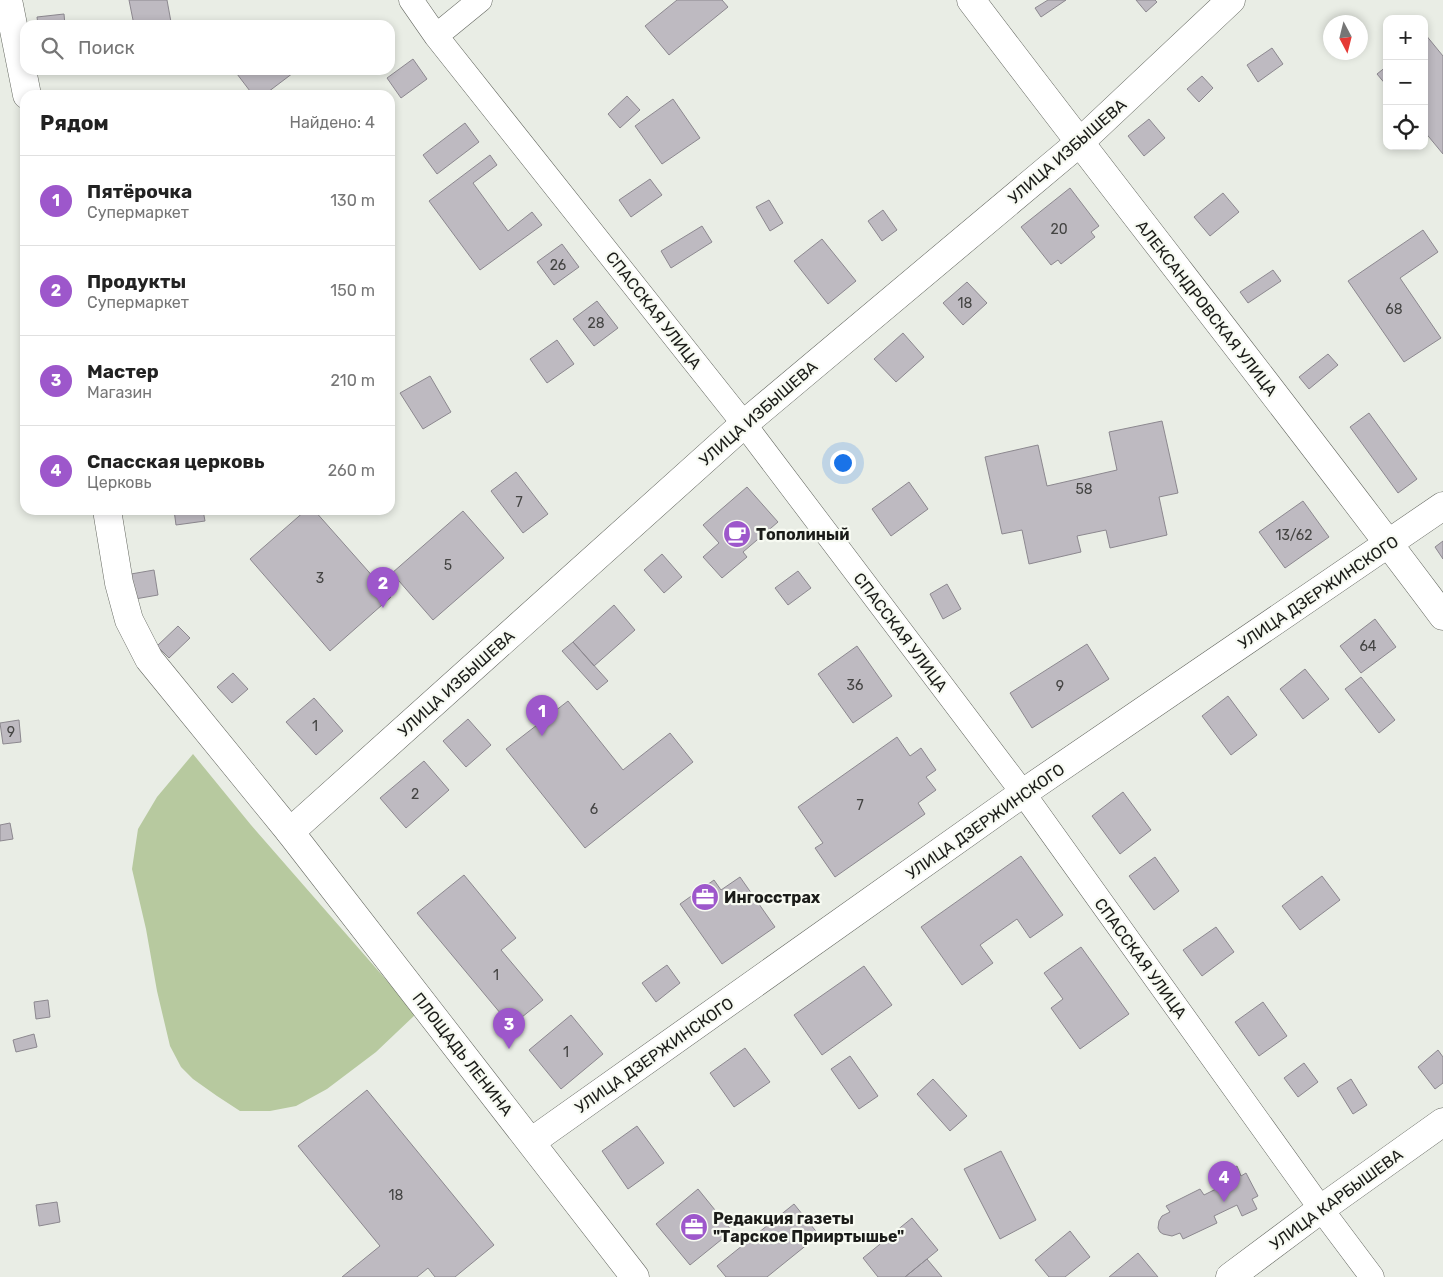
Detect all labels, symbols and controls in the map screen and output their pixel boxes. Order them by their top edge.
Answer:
north arrow [1323,15,1368,60]
map controls [1383,15,1428,150]
button: + [1383,15,1428,60]
search box [20,20,395,75]
icon: search [38,34,66,62]
text: Поиск [78,36,135,59]
button: − [1383,60,1428,105]
street label: УЛИЦА ИЗБЫШЕВА [1004,95,1130,208]
button: locate [1383,105,1428,150]
text: Рядом [40,110,109,135]
text: Найдено: 4 [290,113,375,132]
text: Пятёрочка [87,180,192,203]
text: 1 [52,191,60,210]
text: 130 m [330,191,375,210]
text: Супермаркет [87,203,189,222]
street label: АЛЕКСАНДРОВСКАЯ УЛИЦА [1132,217,1281,400]
house number: 20 [1050,221,1068,238]
street label: СПАССКАЯ УЛИЦА [602,248,706,373]
house number: 26 [550,257,566,274]
text: Продукты [87,270,186,293]
text: 2 [51,281,61,300]
text: 150 m [330,281,375,300]
text: Супермаркет [87,293,189,312]
house number: 18 [958,295,973,312]
house number: 68 [1385,301,1403,318]
house number: 28 [587,315,605,332]
street label: УЛИЦА ИЗБЫШЕВА [695,357,821,470]
text: Мастер [87,360,159,383]
text: 3 [51,371,61,390]
text: 210 m [330,371,375,390]
text: Магазин [87,383,152,402]
text: Спасская церковь [87,450,265,473]
your location [830,450,856,476]
text: 4 [51,461,61,480]
text: 260 m [328,461,375,480]
text: Церковь [87,473,152,492]
house number: 58 [1075,481,1093,498]
house number: 7 [515,494,523,511]
cafe icon: Тополиный [722,519,752,549]
place label: Тополиный [756,525,849,544]
house number: 13/62 [1275,527,1313,544]
street label: УЛИЦА ДЗЕРЖИНСКОГО [1235,532,1402,653]
house number: 5 [444,557,452,574]
pin: 2 [367,567,399,608]
street label: СПАССКАЯ УЛИЦА [850,569,952,696]
house number: 3 [316,570,324,587]
street label: УЛИЦА ИЗБЫШЕВА [394,626,519,741]
house number: 64 [1359,638,1377,655]
house number: 36 [847,677,863,694]
house number: 9 [1056,678,1064,695]
pin: 1 [526,695,558,736]
house number: 1 [312,718,318,735]
house number: 9 [7,724,15,741]
street label: УЛИЦА ДЗЕРЖИНСКОГО [902,759,1068,883]
house number: 2 [411,786,419,803]
house number: 7 [856,797,864,814]
house number: 6 [590,801,598,818]
office icon: Ингосстрах [690,882,720,912]
place label: Ингосстрах [724,888,821,907]
street label: СПАССКАЯ УЛИЦА [1091,894,1191,1022]
house number: 1 [493,967,499,984]
street label: ПЛОЩАДЬ ЛЕНИНА [409,989,517,1120]
street label: УЛИЦА ДЗЕРЖИНСКОГО [571,993,737,1117]
pin: 3 [493,1008,525,1049]
house number: 1 [563,1044,569,1061]
street label: УЛИЦА КАРБЫШЕВА [1266,1145,1407,1254]
pin: 4 [1208,1161,1240,1202]
house number: 18 [389,1187,404,1204]
place label: Редакция газеты "Тарское Прииртышье" [713,1209,904,1246]
office icon: Редакция газеты "Тарское Прииртышье" [679,1212,709,1242]

